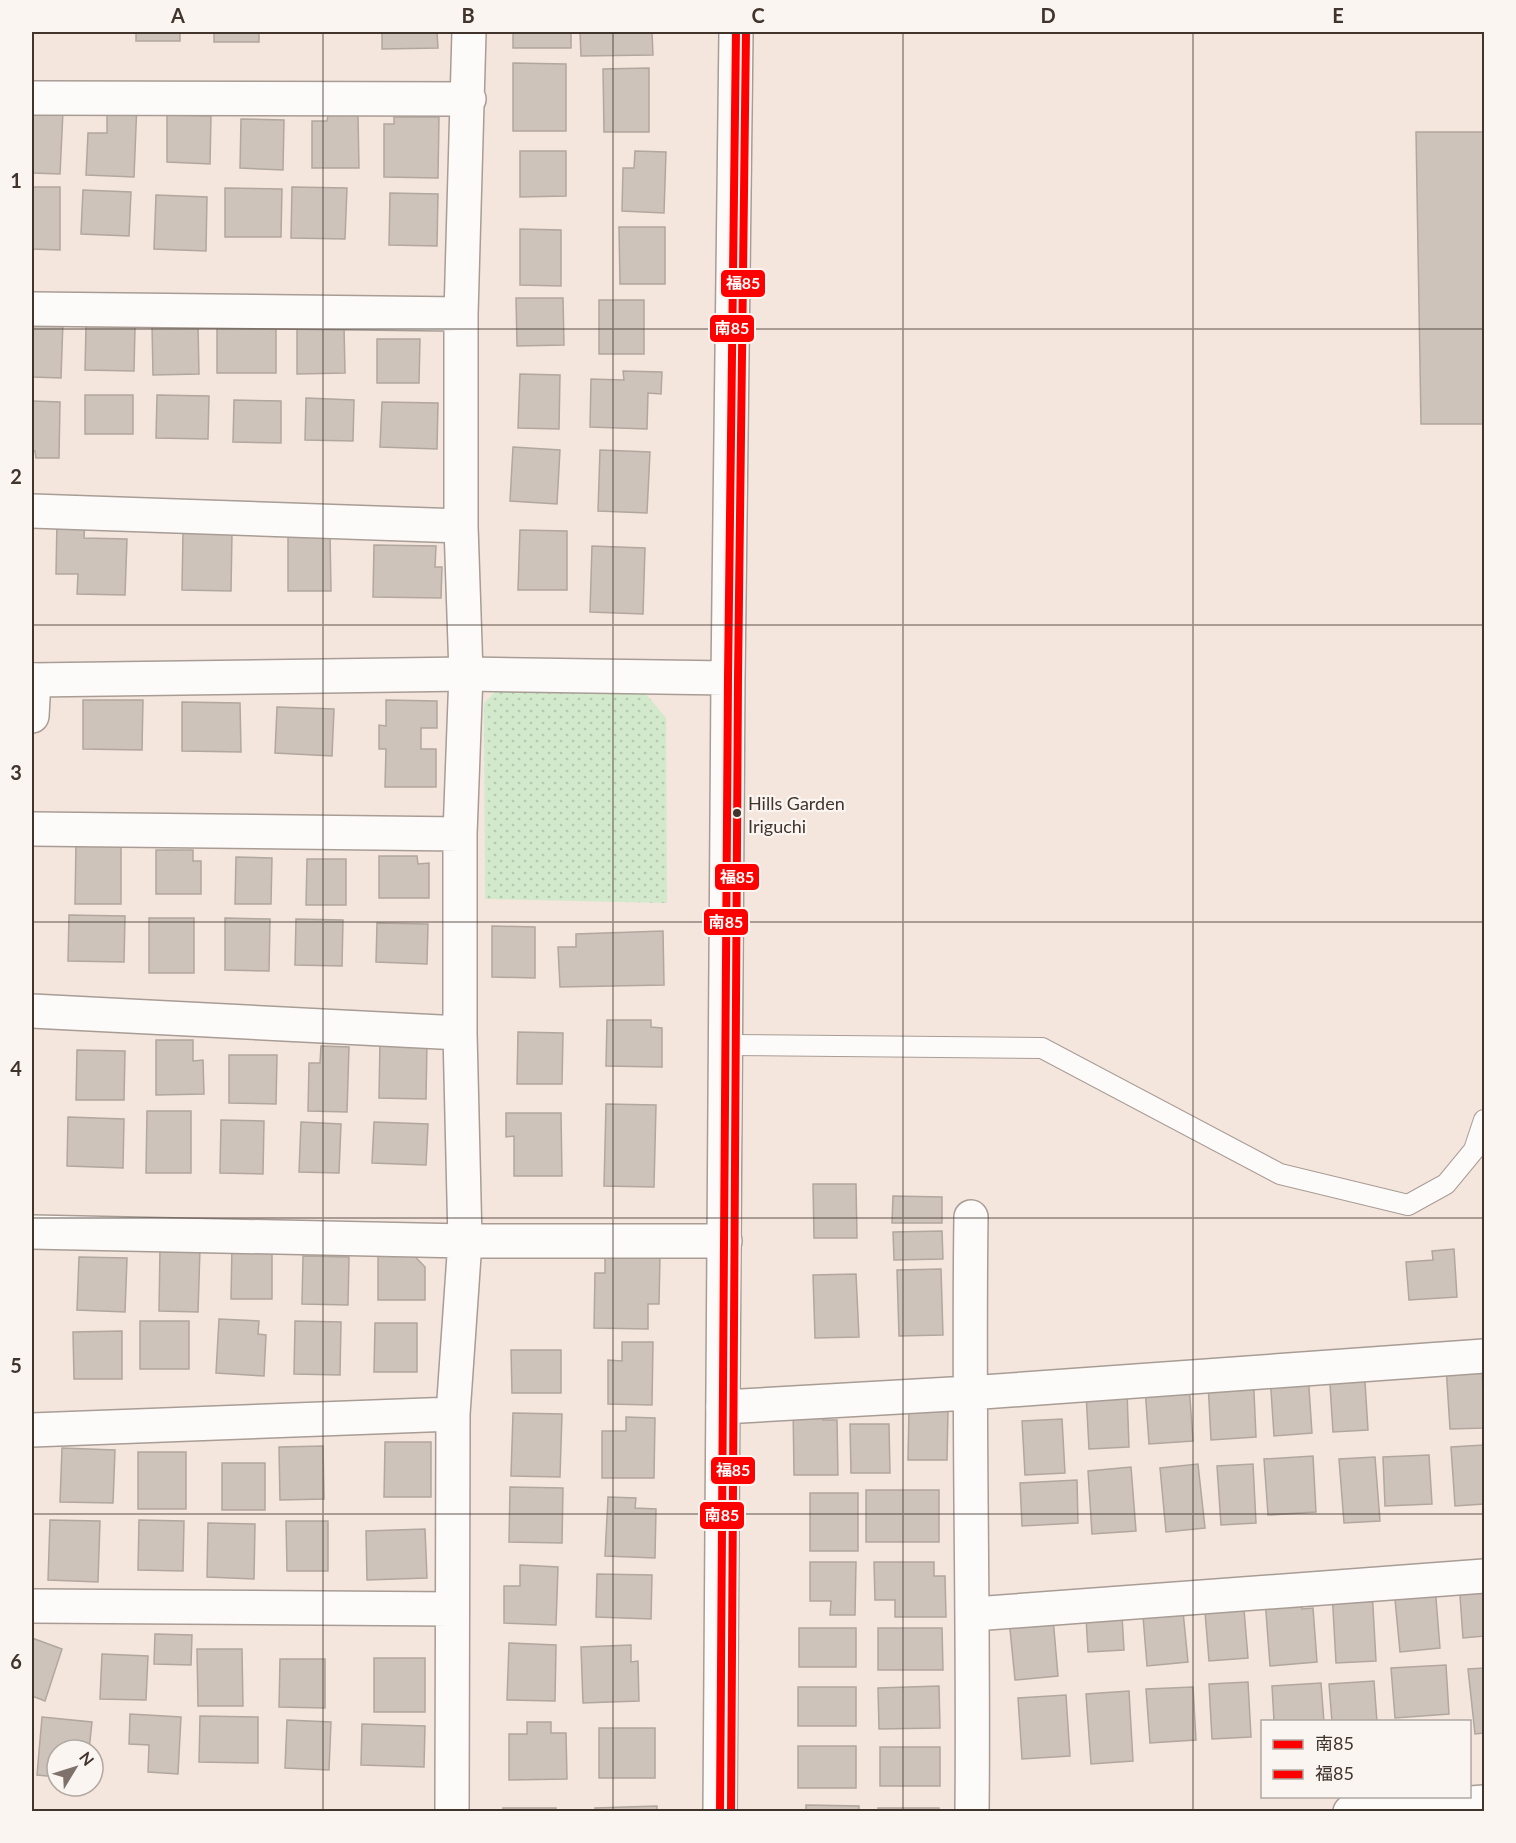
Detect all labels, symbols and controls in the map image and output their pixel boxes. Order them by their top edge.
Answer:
text: A [170,3,185,27]
text: B [461,3,475,27]
text: C [751,3,765,27]
text: D [1040,3,1056,27]
text: E [1332,3,1344,27]
text: 1 [10,168,22,192]
line badge: 福85 [720,269,766,298]
text: 福85 [726,273,760,292]
line badge: 南85 [709,314,755,343]
text: 南85 [715,318,749,337]
text: 2 [10,464,22,488]
text: 3 [10,760,22,784]
place label: Hills Garden Iriguchi [748,792,845,837]
marker: Hills Garden Iriguchi [731,807,743,819]
line badge: 福85 [714,863,760,891]
text: 福85 [720,867,754,886]
line badge: 南85 [703,908,749,936]
text: 南85 [709,912,743,931]
text: 4 [10,1056,22,1080]
text: 5 [10,1353,22,1377]
line badge: 福85 [710,1456,756,1485]
text: 福85 [716,1460,750,1479]
line badge: 南85 [699,1501,745,1530]
text: 南85 [705,1505,739,1524]
text: 6 [10,1649,22,1673]
legend [1261,1720,1471,1798]
text: 南85 [1315,1732,1354,1754]
north arrow [45,1738,105,1798]
text: N [76,1748,98,1769]
text: 福85 [1315,1762,1354,1784]

